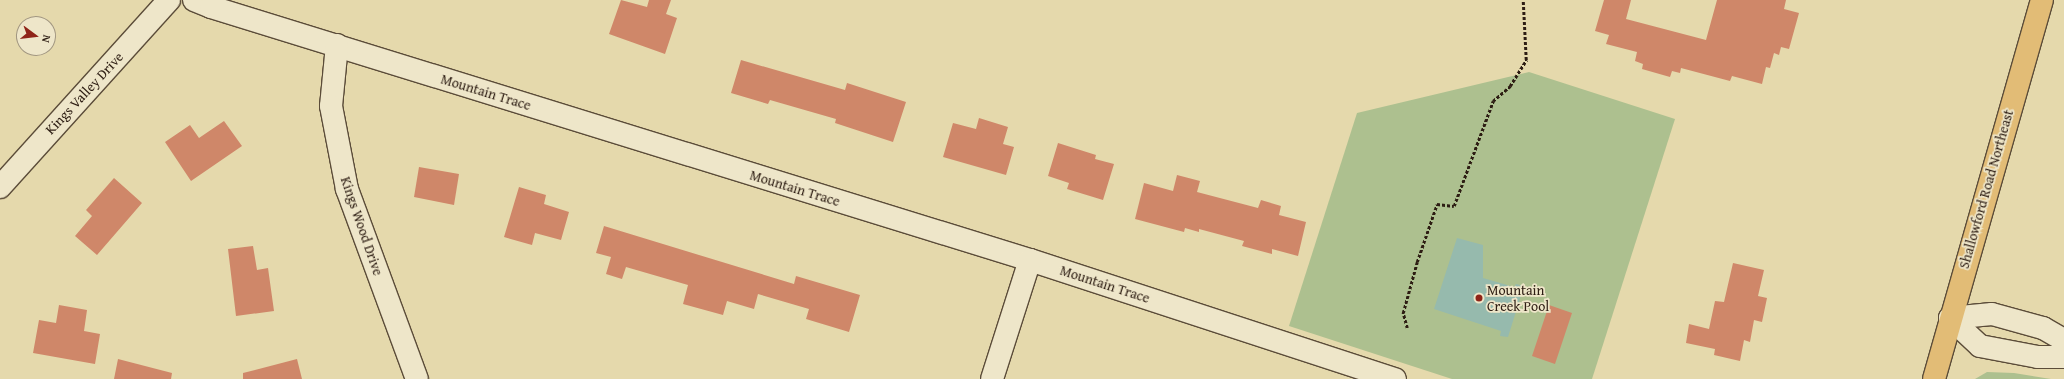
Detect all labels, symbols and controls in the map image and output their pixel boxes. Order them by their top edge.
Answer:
north arrow [16,16,56,56]
text: N [38,33,55,44]
street label: Kings Valley Drive [42,48,126,138]
street label: Mountain Trace [439,70,533,114]
street label: Shallowford Road Northeast [1955,107,2017,271]
street label: Mountain Trace [748,166,842,210]
street label: Kings Wood Drive [337,174,387,278]
street label: Mountain Trace [1058,262,1152,306]
place label: Mountain Creek Pool [1487,282,1549,314]
marker: Mountain Creek Pool [1474,293,1484,303]

